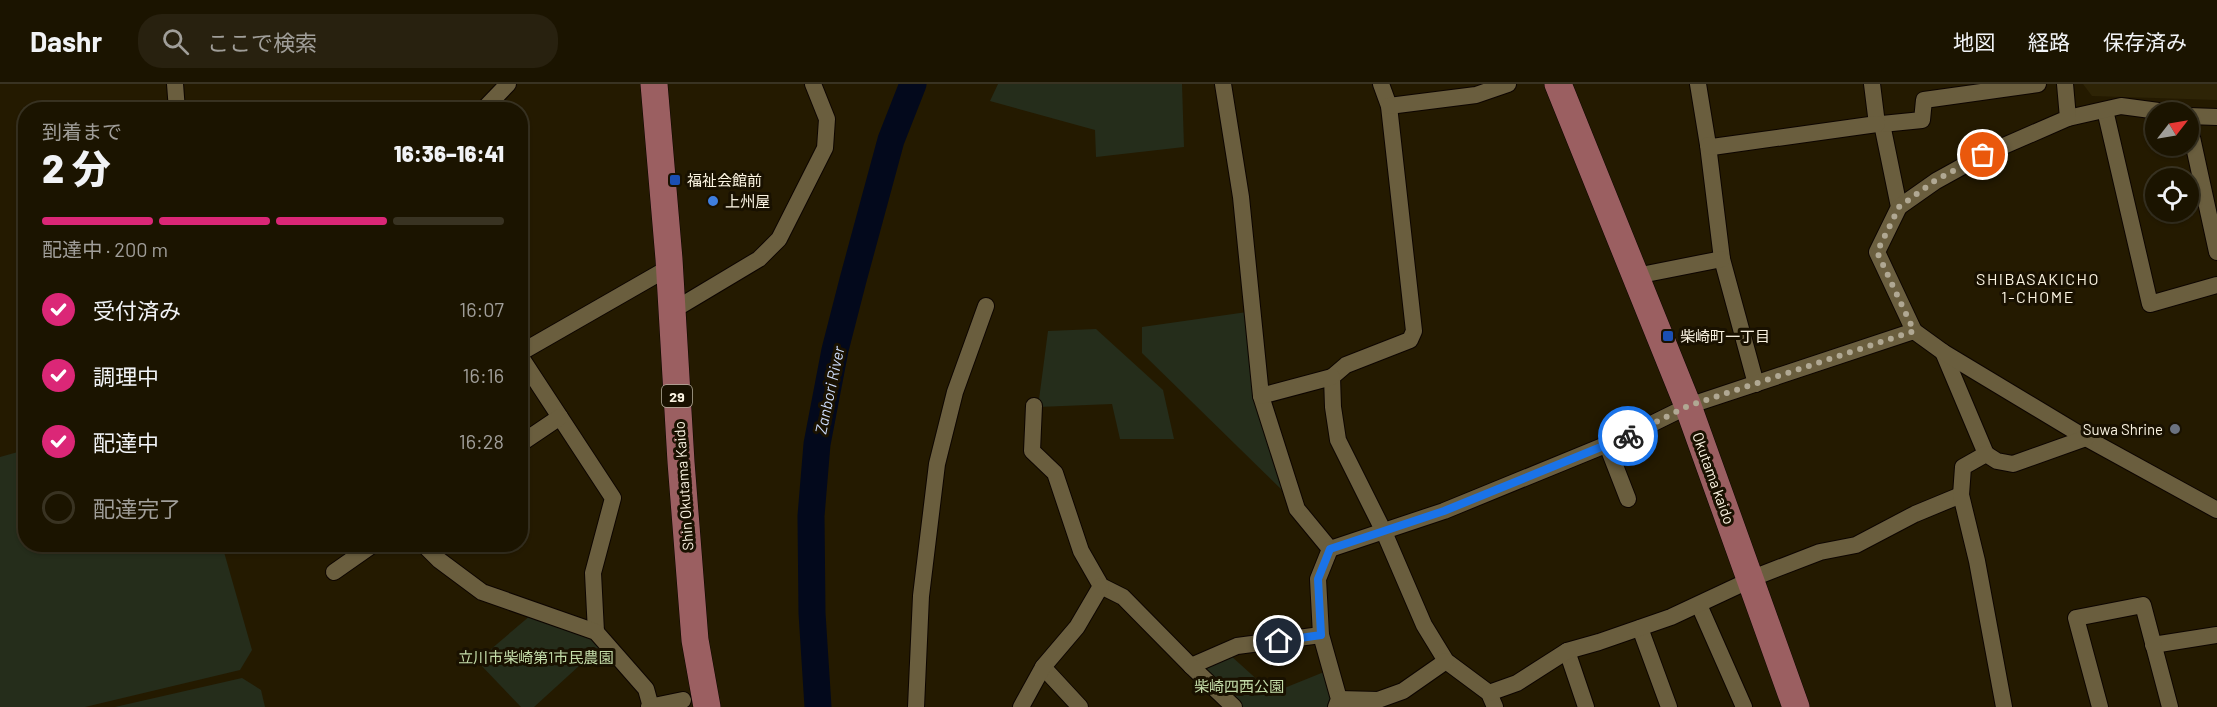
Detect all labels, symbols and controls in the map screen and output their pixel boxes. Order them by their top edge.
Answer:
search box [138,14,558,68]
text: Dashr [30,24,102,58]
icon: search [159,25,192,58]
text: ここで検索 [207,29,317,55]
text: 地図 [1953,29,1995,54]
text: 経路 [2028,29,2070,54]
text: 保存済み [2103,29,2187,54]
north arrow [2145,102,2199,156]
map controls [2145,102,2199,222]
text: 到着まで [42,119,122,143]
pin [1957,129,2008,180]
icon: bag [1966,138,1999,171]
text: 16:36–16:41 [394,140,504,166]
text: 2 分 [42,144,111,191]
button: locate [2145,168,2199,222]
place label: 福祉会館前 [687,171,762,189]
marker: 福祉会館前 [668,173,682,187]
place label: 上州屋 [725,192,770,210]
marker: 上州屋 [706,194,720,208]
text: 配達中 · 200 m [42,237,168,261]
district label: SHIBASAKICHO 1-CHOME [1976,269,2100,306]
icon: check [42,293,75,326]
text: 受付済み [93,297,181,323]
text: 16:07 [459,297,504,321]
place label: 柴崎町一丁目 [1680,327,1770,345]
marker: 柴崎町一丁目 [1661,329,1675,343]
water label: Zanbori River [810,343,848,436]
icon: check [42,359,75,392]
text: 調理中 [93,363,159,389]
text: 16:16 [463,363,504,387]
road number: 29 [662,385,692,407]
courier [1598,406,1658,466]
icon: bike [1612,420,1645,453]
place label: Suwa Shrine [2083,420,2163,438]
street label: Shin Okutama Kaido [669,421,697,551]
marker: Suwa Shrine [2168,422,2182,436]
icon: check [42,425,75,458]
text: 配達中 [93,429,159,455]
text: 16:28 [459,429,504,453]
street label: Okutama kaido [1689,430,1739,526]
text: 配達完了 [93,495,181,521]
pin [1253,615,1304,666]
icon: home [1262,624,1295,657]
park label: 立川市柴崎第1市民農園 [458,648,614,666]
park label: 柴崎四西公園 [1194,677,1284,695]

